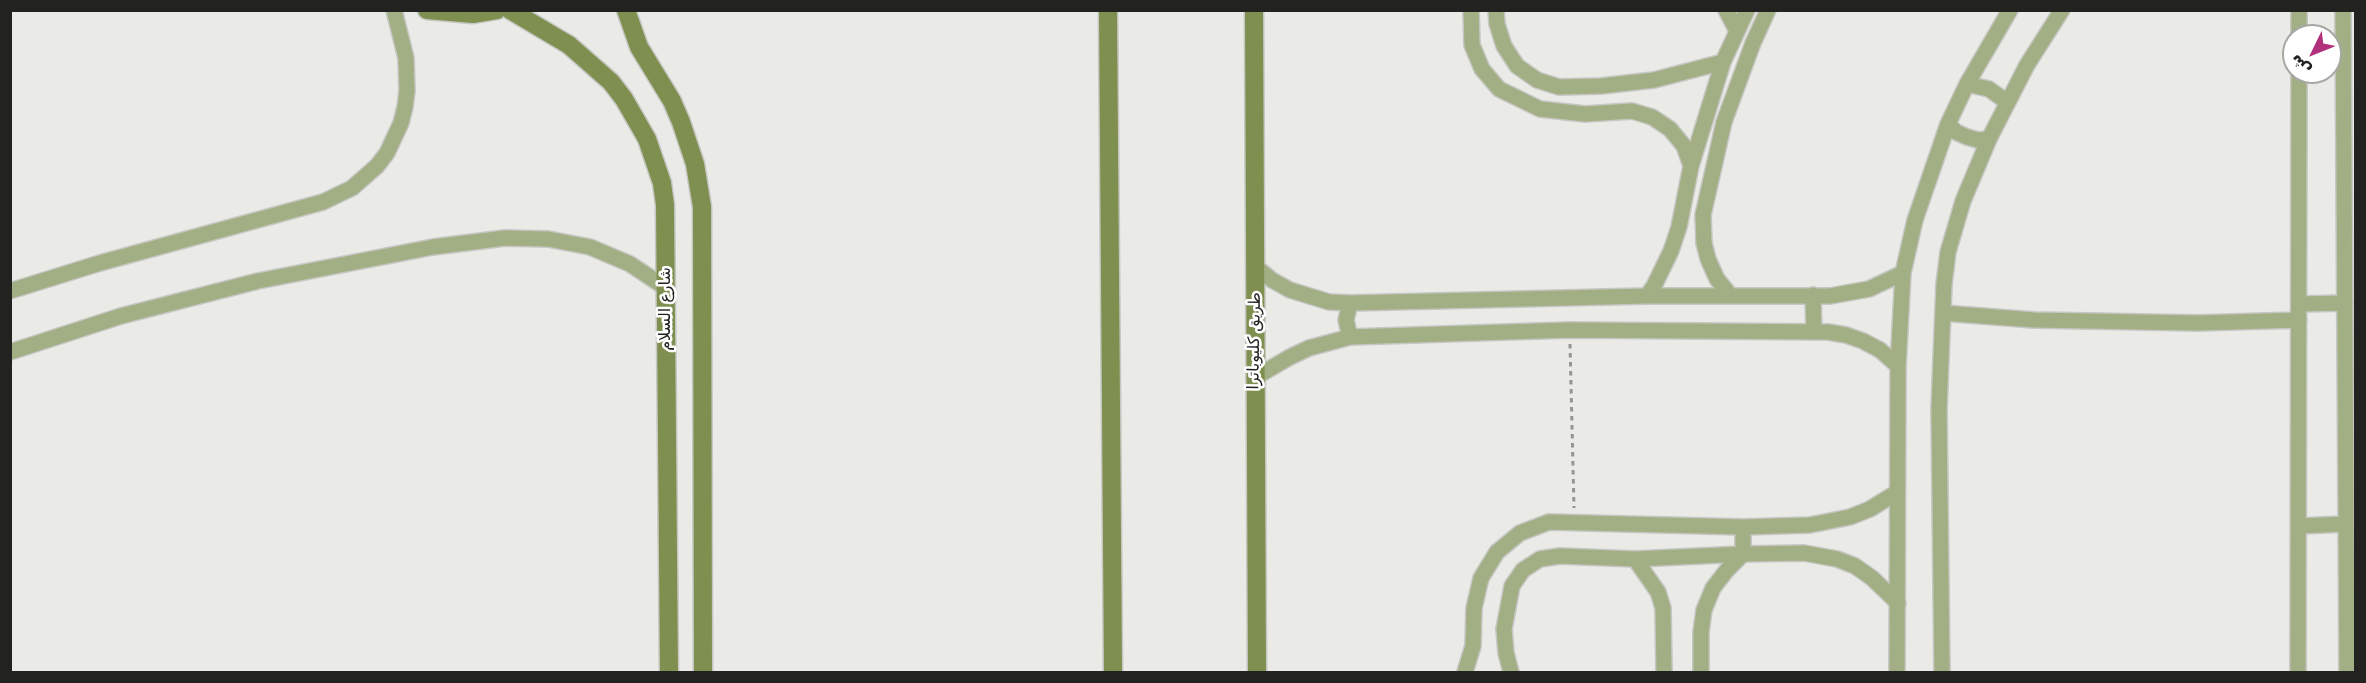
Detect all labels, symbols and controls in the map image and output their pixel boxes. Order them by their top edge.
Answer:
north arrow [2282,24,2342,84]
text: ش [2285,51,2314,80]
street label: شارع السلام [656,267,676,351]
street label: طريق كليوباترا [1245,292,1265,390]

